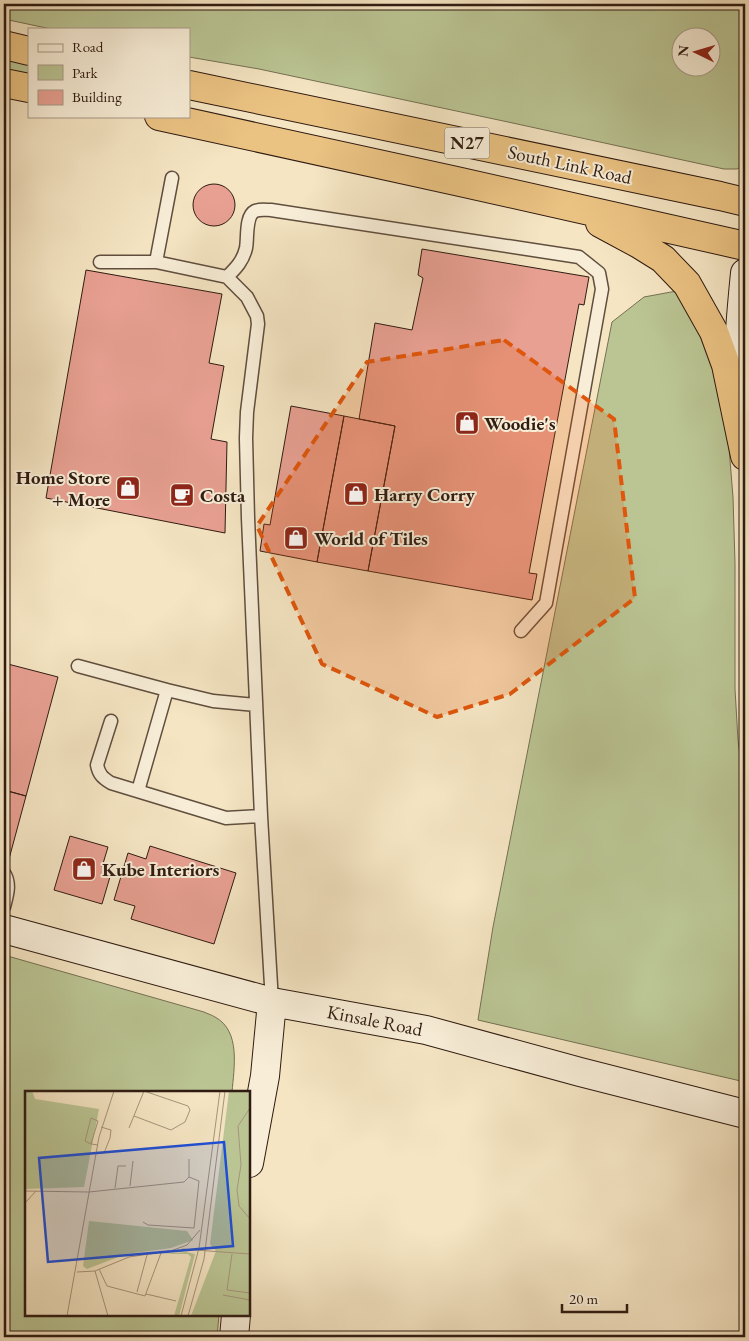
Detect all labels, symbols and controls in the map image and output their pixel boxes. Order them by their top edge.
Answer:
legend [28,28,190,118]
north arrow [672,28,722,78]
text: Road [72,37,104,56]
text: N [674,44,693,57]
text: Park [72,63,99,82]
text: Building [72,87,122,106]
road number: N27 [444,128,490,158]
street label: South Link Road [506,139,635,190]
shop icon: Woodie's [454,410,480,436]
place label: Woodie's [484,411,556,436]
place label: Home Store + More [16,465,110,512]
shop icon: Home Store + More [115,475,141,501]
shop icon: Harry Corry [343,481,369,507]
cafe icon: Costa [169,482,195,508]
place label: Harry Corry [374,482,476,507]
place label: Costa [200,483,246,508]
shop icon: World of Tiles [283,525,309,551]
place label: World of Tiles [314,526,428,551]
shop icon: Kube Interiors [71,856,97,882]
place label: Kube Interiors [102,857,220,882]
street label: Kinsale Road [325,999,425,1042]
inset map [25,1091,250,1316]
scale bar [562,1281,626,1313]
text: 20 m [569,1289,598,1308]

